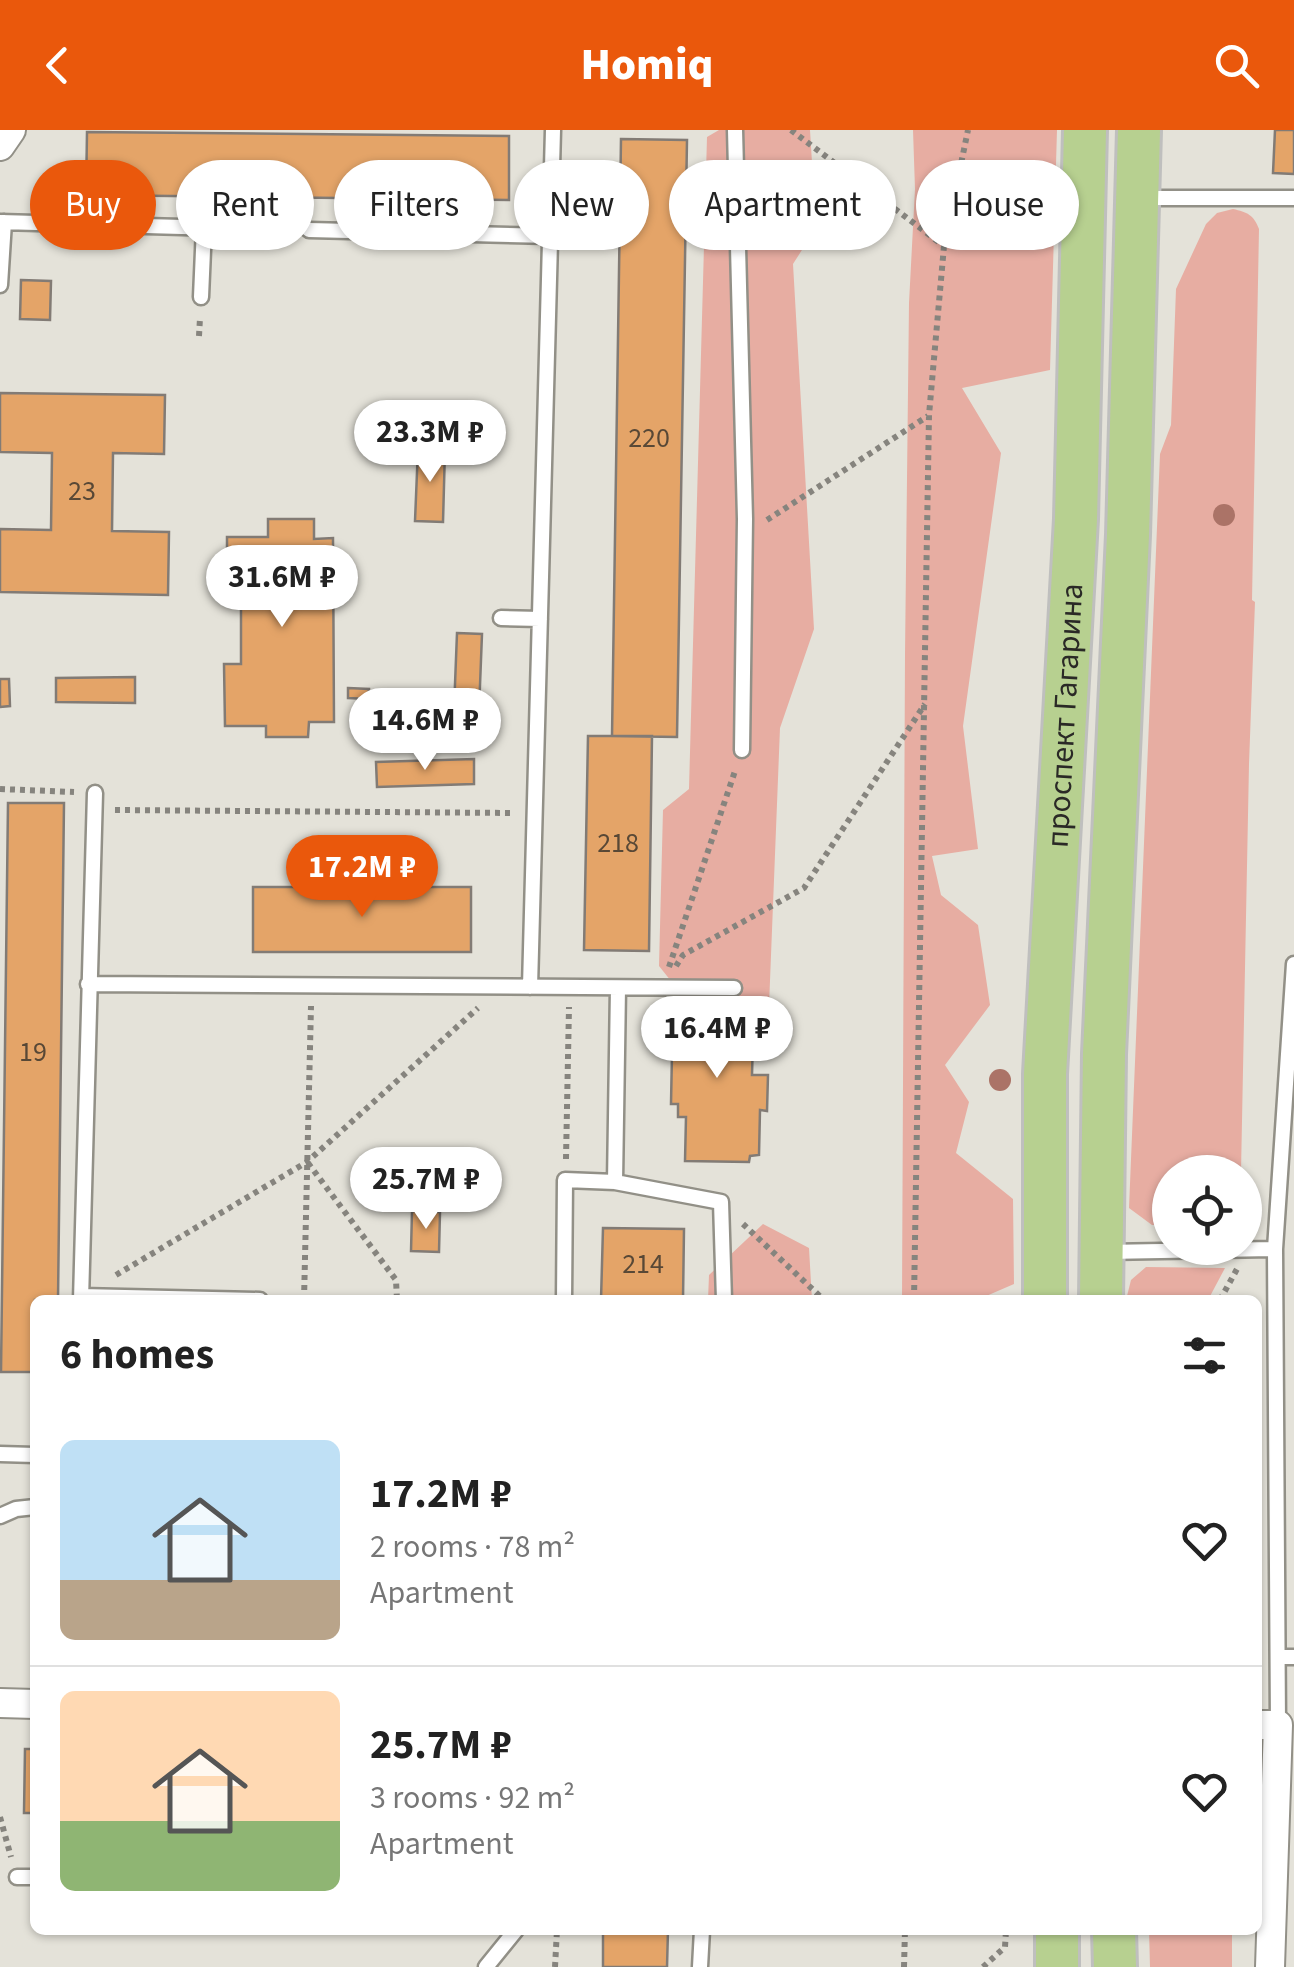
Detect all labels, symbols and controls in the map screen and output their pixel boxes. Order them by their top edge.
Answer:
text: Homiq [580,33,714,97]
icon: back [30,38,85,93]
icon: search [1209,38,1264,93]
chip: Buy [30,160,156,250]
chip: Rent [176,160,314,250]
chip: Filters [334,160,494,250]
chip: New [514,160,649,250]
chip: Apartment [669,160,896,250]
chip: House [916,160,1079,250]
pin: 23.3M ₽ [338,400,522,485]
text: 23.3M ₽ [376,409,484,455]
house number: 220 [628,418,670,458]
house number: 23 [68,471,96,511]
pin: 31.6M ₽ [190,545,374,630]
text: 31.6M ₽ [228,554,336,600]
street label: проспект Гагарина [1035,582,1095,849]
pin: 14.6M ₽ [333,688,517,773]
text: 14.6M ₽ [371,697,479,743]
house number: 218 [597,823,639,863]
pin: 17.2M ₽ [270,835,454,920]
text: 17.2M ₽ [308,844,416,890]
pin: 16.4M ₽ [625,996,809,1081]
text: 16.4M ₽ [663,1005,771,1051]
house number: 19 [19,1032,47,1072]
pin: 25.7M ₽ [334,1147,518,1232]
map controls [1152,1155,1262,1265]
button: locate [1152,1155,1262,1265]
text: 25.7M ₽ [372,1156,480,1202]
house number: 214 [622,1244,664,1284]
text: 6 homes [60,1325,214,1385]
icon: filters [1177,1328,1232,1383]
text: 17.2M ₽ [370,1464,512,1524]
icon: home [140,1480,260,1600]
icon: heart [1177,1513,1232,1568]
text: 2 rooms · 78 m² [370,1524,575,1570]
text: Apartment [370,1570,513,1616]
text: 25.7M ₽ [370,1715,512,1775]
icon: home [140,1731,260,1851]
icon: heart [1177,1764,1232,1819]
text: 3 rooms · 92 m² [370,1775,575,1821]
text: Apartment [370,1821,513,1867]

